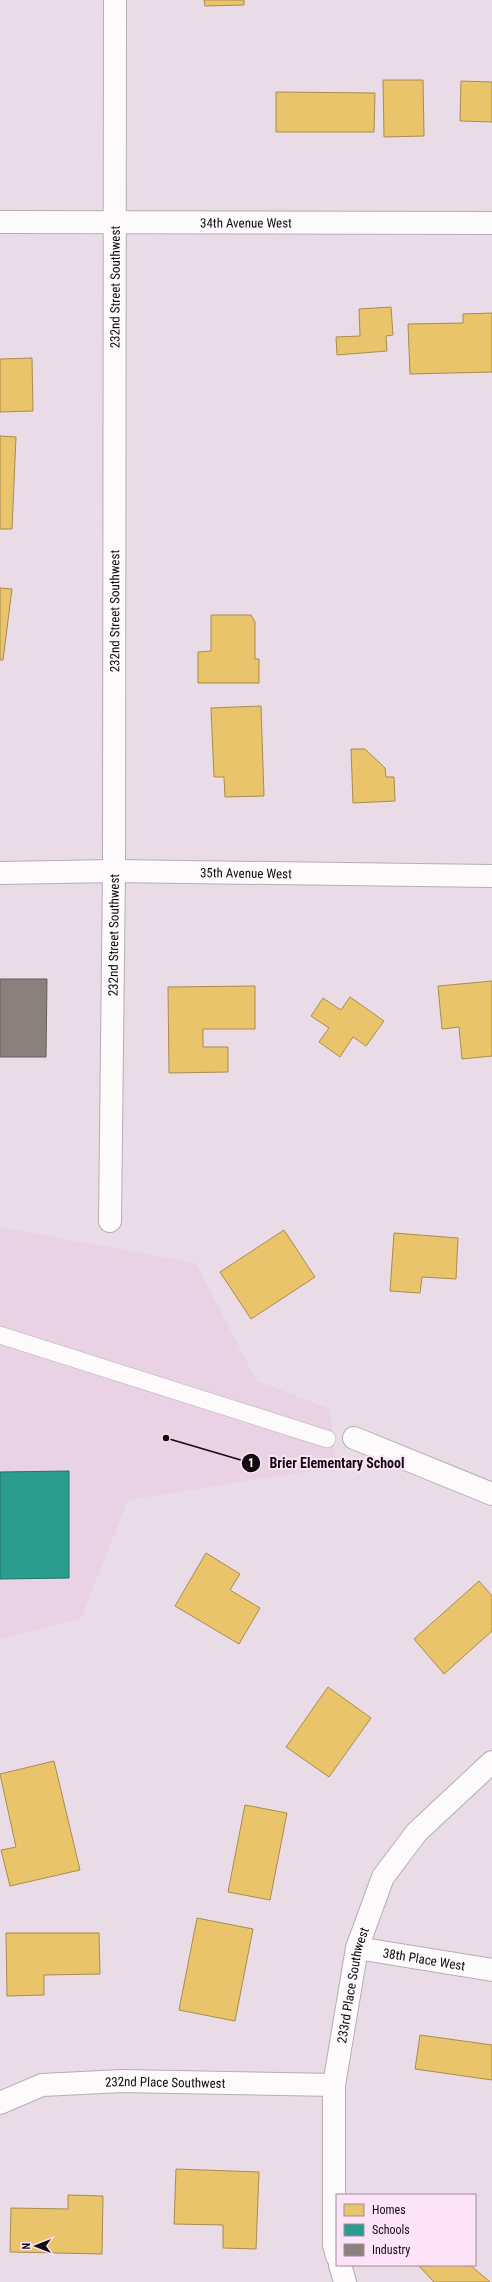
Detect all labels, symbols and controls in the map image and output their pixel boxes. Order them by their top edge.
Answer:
street label: 34th Avenue West [200,215,292,230]
street label: 232nd Street Southwest [107,226,122,348]
street label: 232nd Street Southwest [107,550,122,672]
street label: 35th Avenue West [200,865,292,881]
street label: 232nd Street Southwest [105,874,121,996]
callout: Brier Elementary School [241,1450,412,1476]
text: Brier Elementary School [269,1455,405,1471]
text: 1 [248,1456,254,1470]
street label: 233rd Place Southwest [334,1925,372,2044]
street label: 38th Place West [382,1945,466,1973]
street label: 232nd Place Southwest [105,2073,226,2090]
legend [336,2194,476,2266]
text: Homes [372,2203,406,2217]
text: Schools [372,2223,410,2237]
north arrow [16,2226,56,2266]
text: N [20,2242,33,2249]
text: Industry [372,2243,410,2257]

